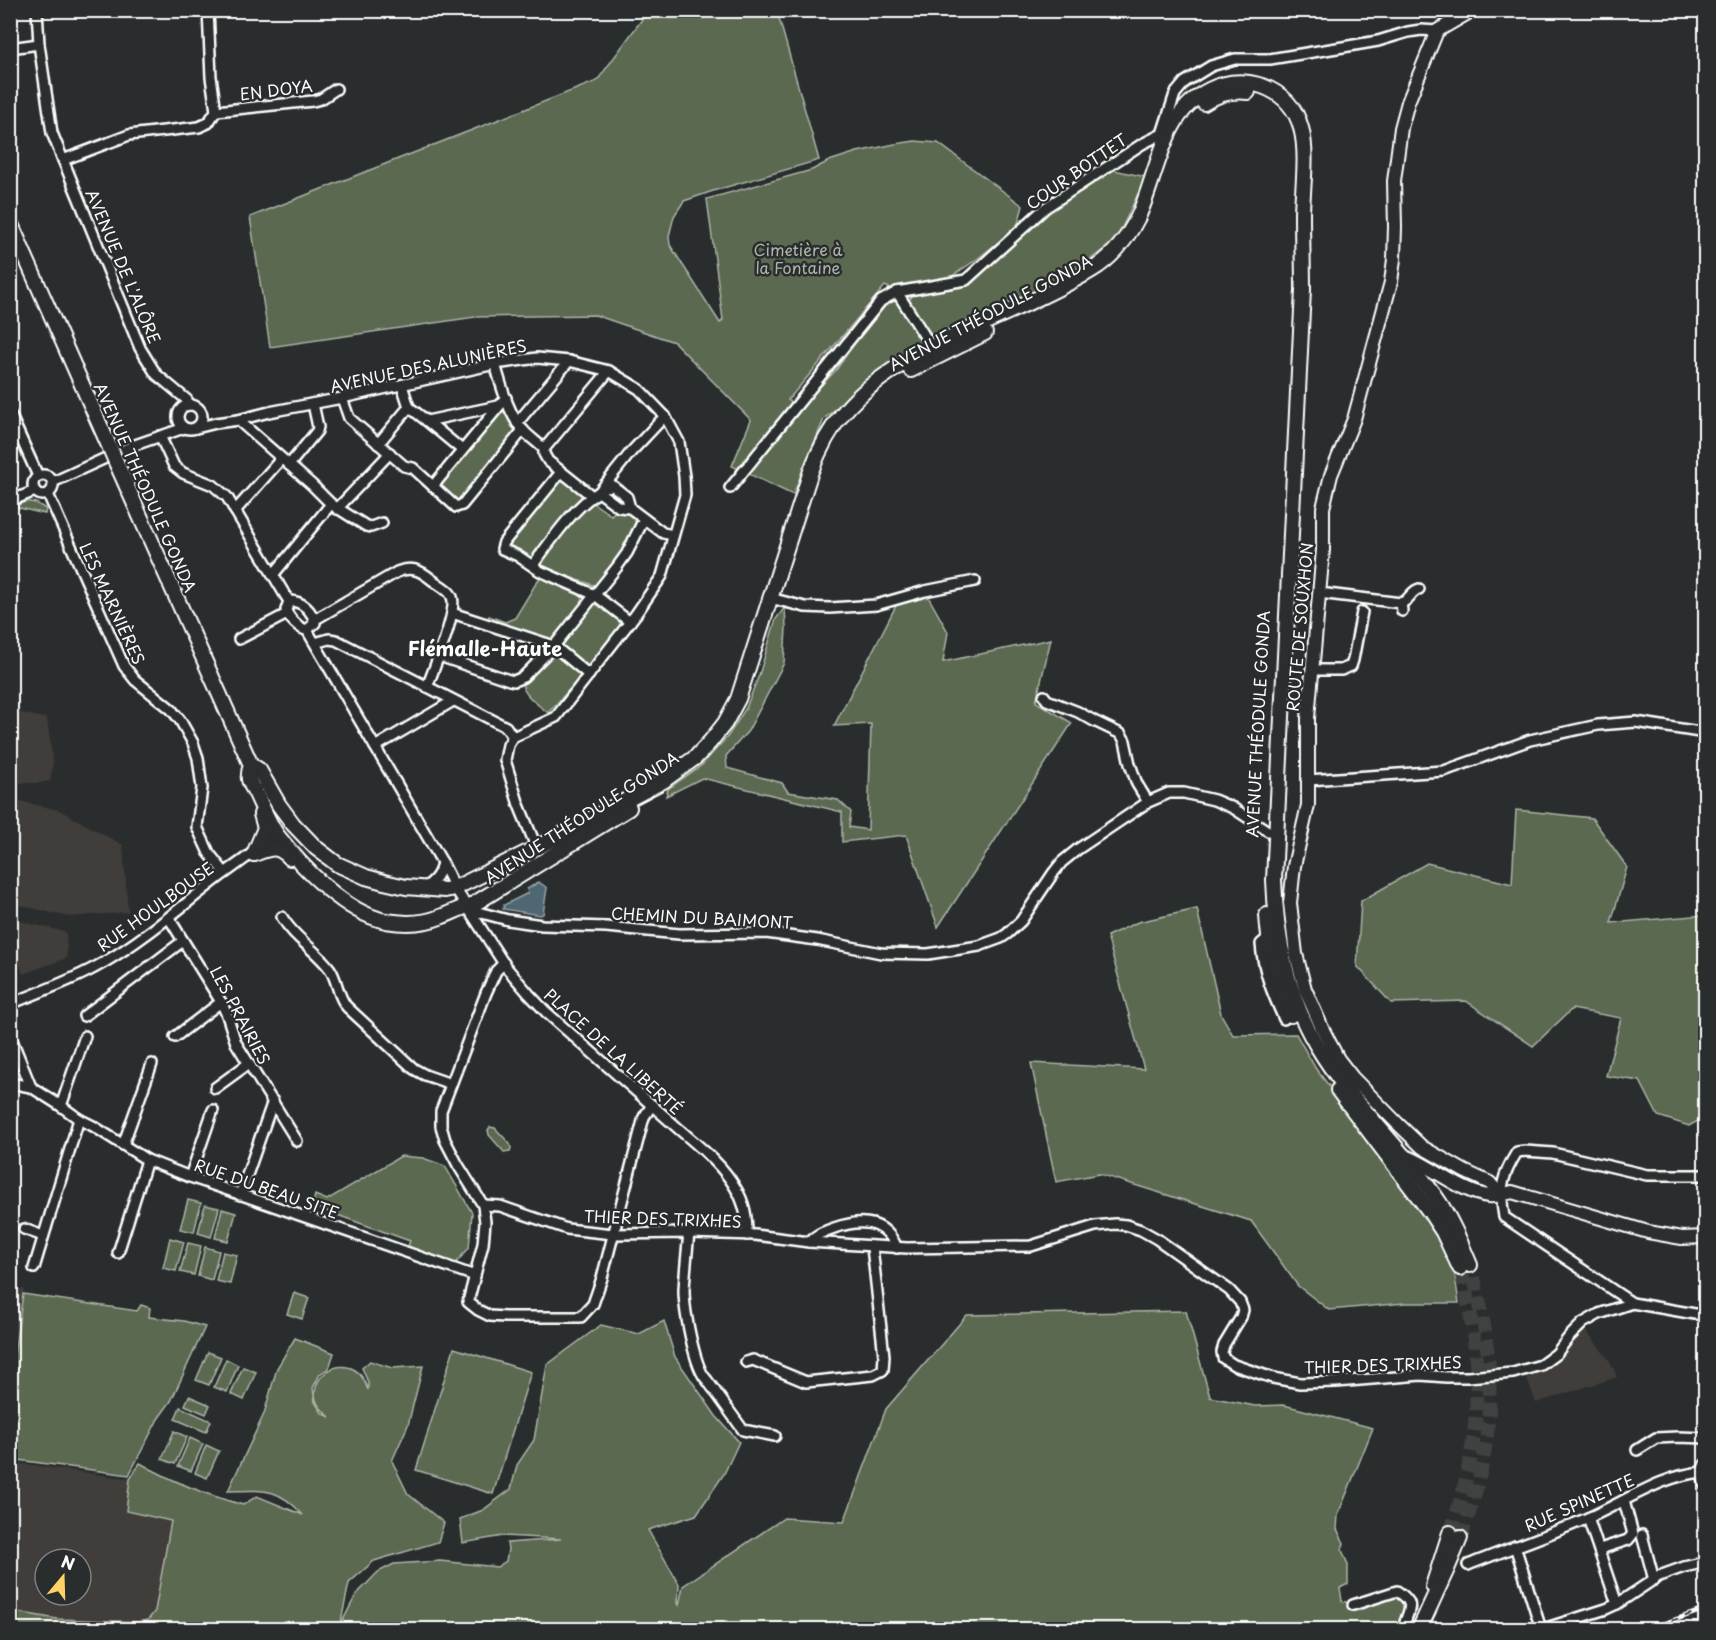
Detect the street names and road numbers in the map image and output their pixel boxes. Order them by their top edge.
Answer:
street label: EN DOYA [238,73,314,105]
street label: COUR BOTTET [1021,127,1132,215]
street label: AVENUE DE L'ALÔRE [81,185,167,347]
street label: AVENUE THÉODULE GONDA [884,248,1096,376]
street label: AVENUE DES ALUNIÈRES [327,332,529,398]
street label: AVENUE THÉODULE GONDA [89,378,203,596]
street label: LES MARNIÈRES [74,538,152,668]
street label: ROUTE DE SOUXHON [1280,541,1318,713]
street label: AVENUE THÉODULE GONDA [1239,610,1275,838]
street label: AVENUE THÉODULE GONDA [479,745,683,889]
street label: RUE HOULBOUSE [92,855,218,957]
street label: CHEMIN DU BAIMONT [610,900,794,934]
street label: LES PRAIRIES [205,961,277,1069]
street label: PLACE DE LA LIBERTÉ [540,982,688,1120]
street label: RUE DU BEAU SITE [191,1152,343,1224]
street label: THIER DES TRIXHES [584,1203,742,1233]
street label: THIER DES TRIXHES [1304,1349,1462,1379]
street label: RUE SPINETTE [1520,1467,1638,1537]

